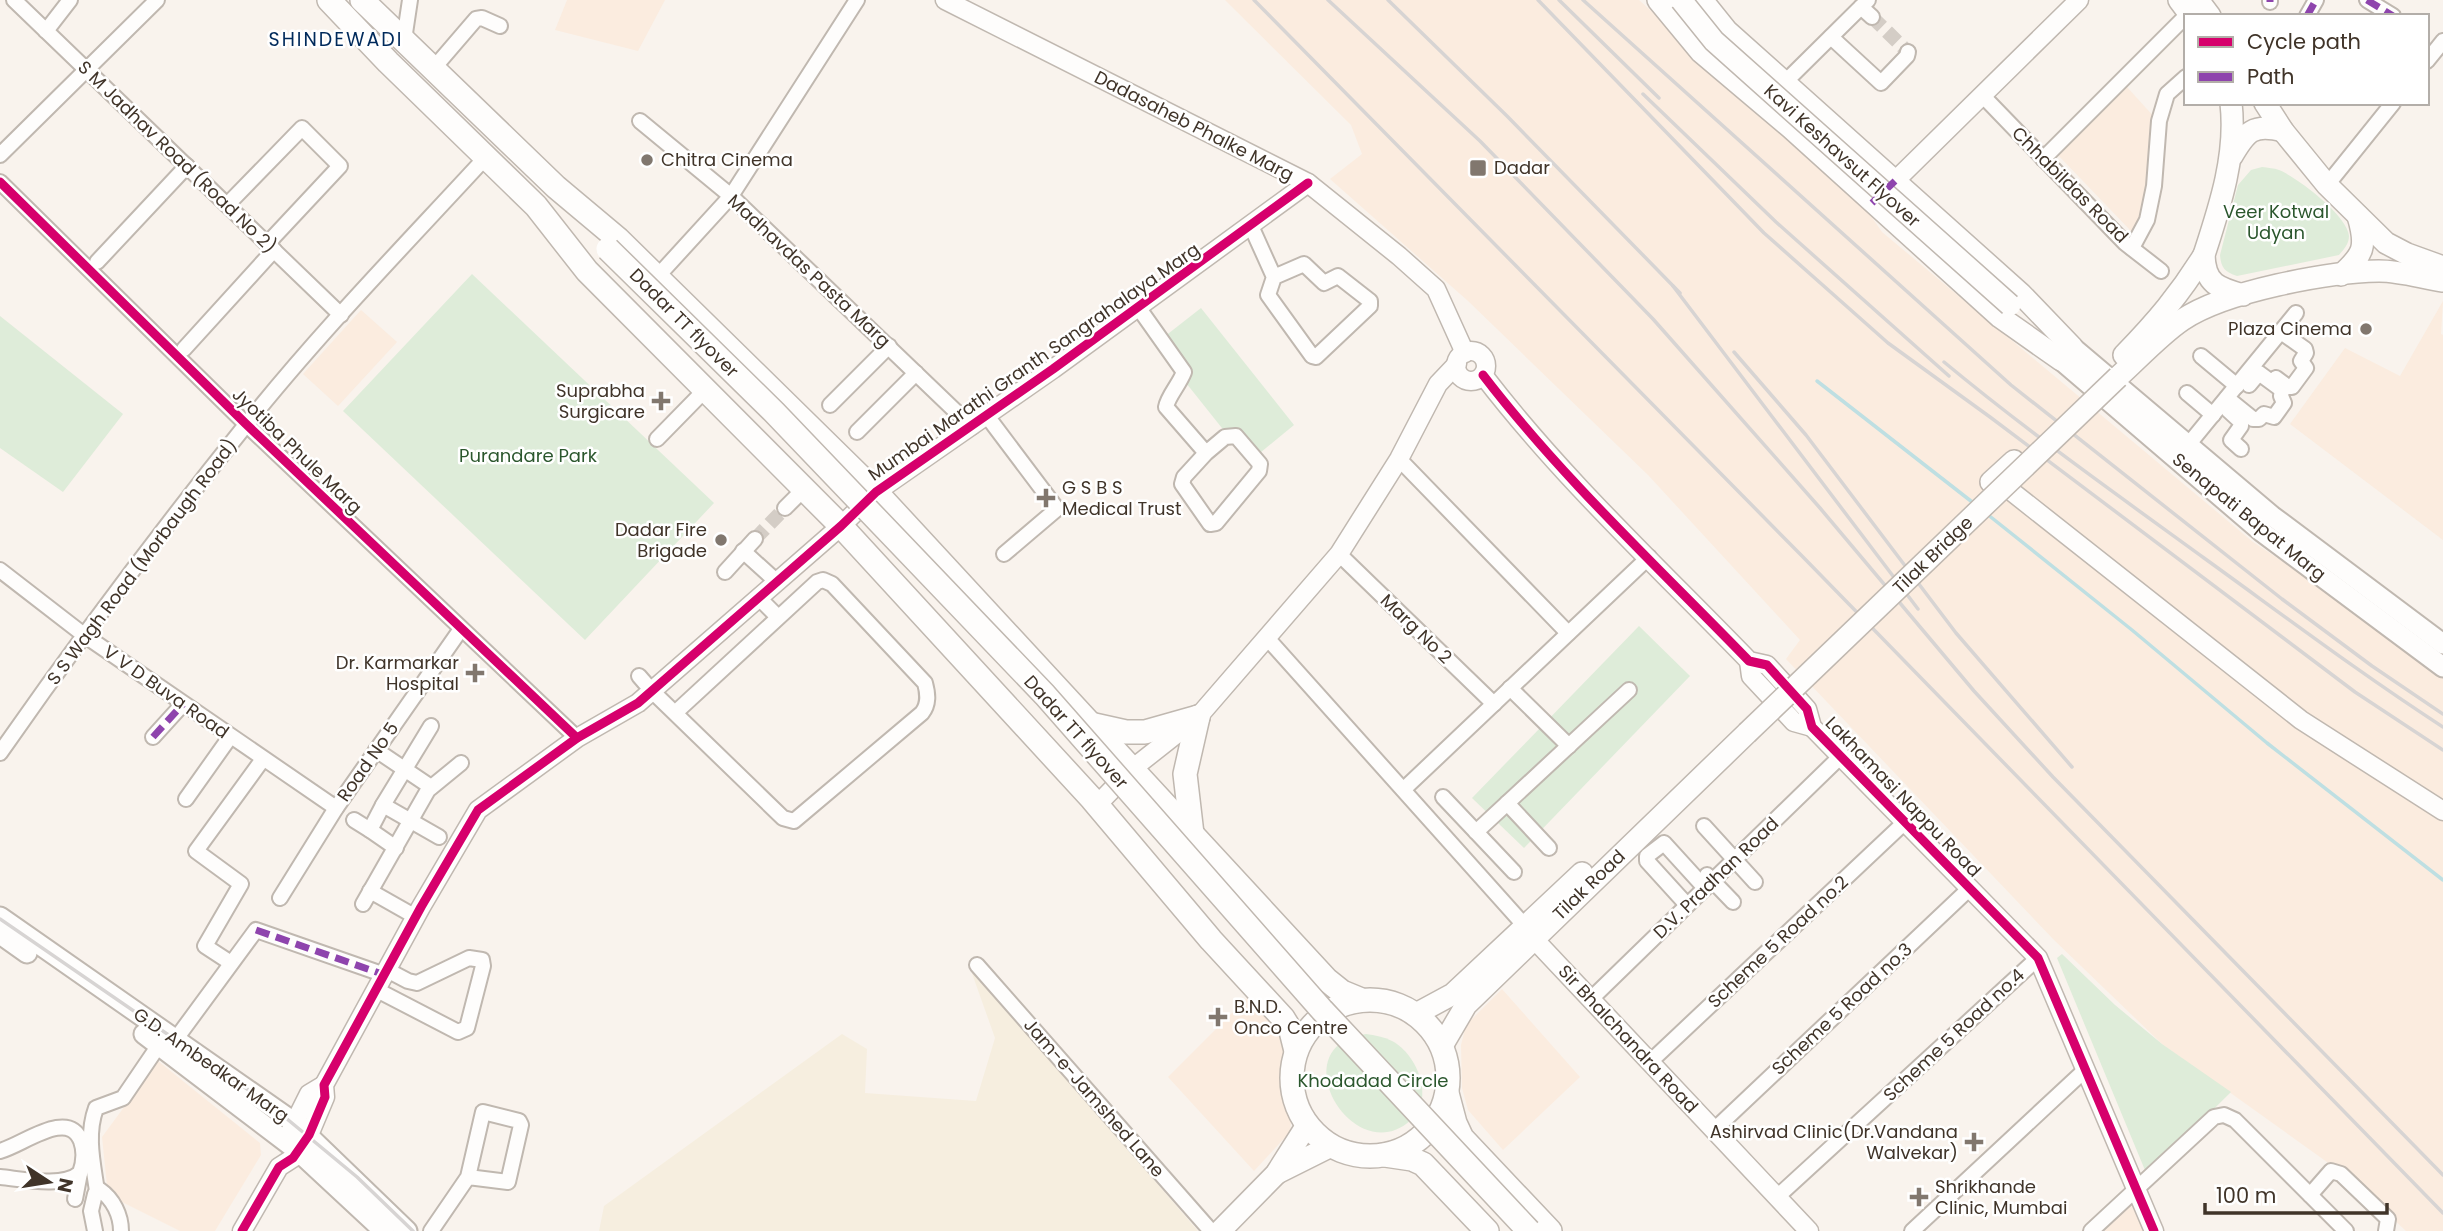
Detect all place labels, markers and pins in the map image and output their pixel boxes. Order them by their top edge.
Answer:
place label: Chitra Cinema [661,147,793,172]
marker: Chitra Cinema [639,152,655,168]
place label: Dadar [1494,155,1550,180]
marker: Dadar [1468,158,1488,178]
place label: Plaza Cinema [2228,316,2352,341]
marker: Plaza Cinema [2358,321,2374,337]
place label: Suprabha Surgicare [556,378,645,424]
marker: Suprabha Surgicare [651,391,671,411]
place label: G S B S Medical Trust [1062,475,1182,521]
marker: G S B S Medical Trust [1036,488,1056,508]
place label: Dadar Fire Brigade [615,517,707,563]
marker: Dadar Fire Brigade [713,532,729,548]
place label: Dr. Karmarkar Hospital [336,650,459,696]
marker: Dr. Karmarkar Hospital [465,663,485,683]
place label: B.N.D. Onco Centre [1234,994,1348,1040]
marker: B.N.D. Onco Centre [1208,1007,1228,1027]
place label: Ashirvad Clinic(Dr.Vandana Walvekar) [1710,1119,1958,1165]
marker: Ashirvad Clinic(Dr.Vandana Walvekar) [1964,1132,1984,1152]
place label: Shrikhande Clinic, Mumbai [1935,1174,2067,1220]
marker: Shrikhande Clinic, Mumbai [1909,1187,1929,1207]

